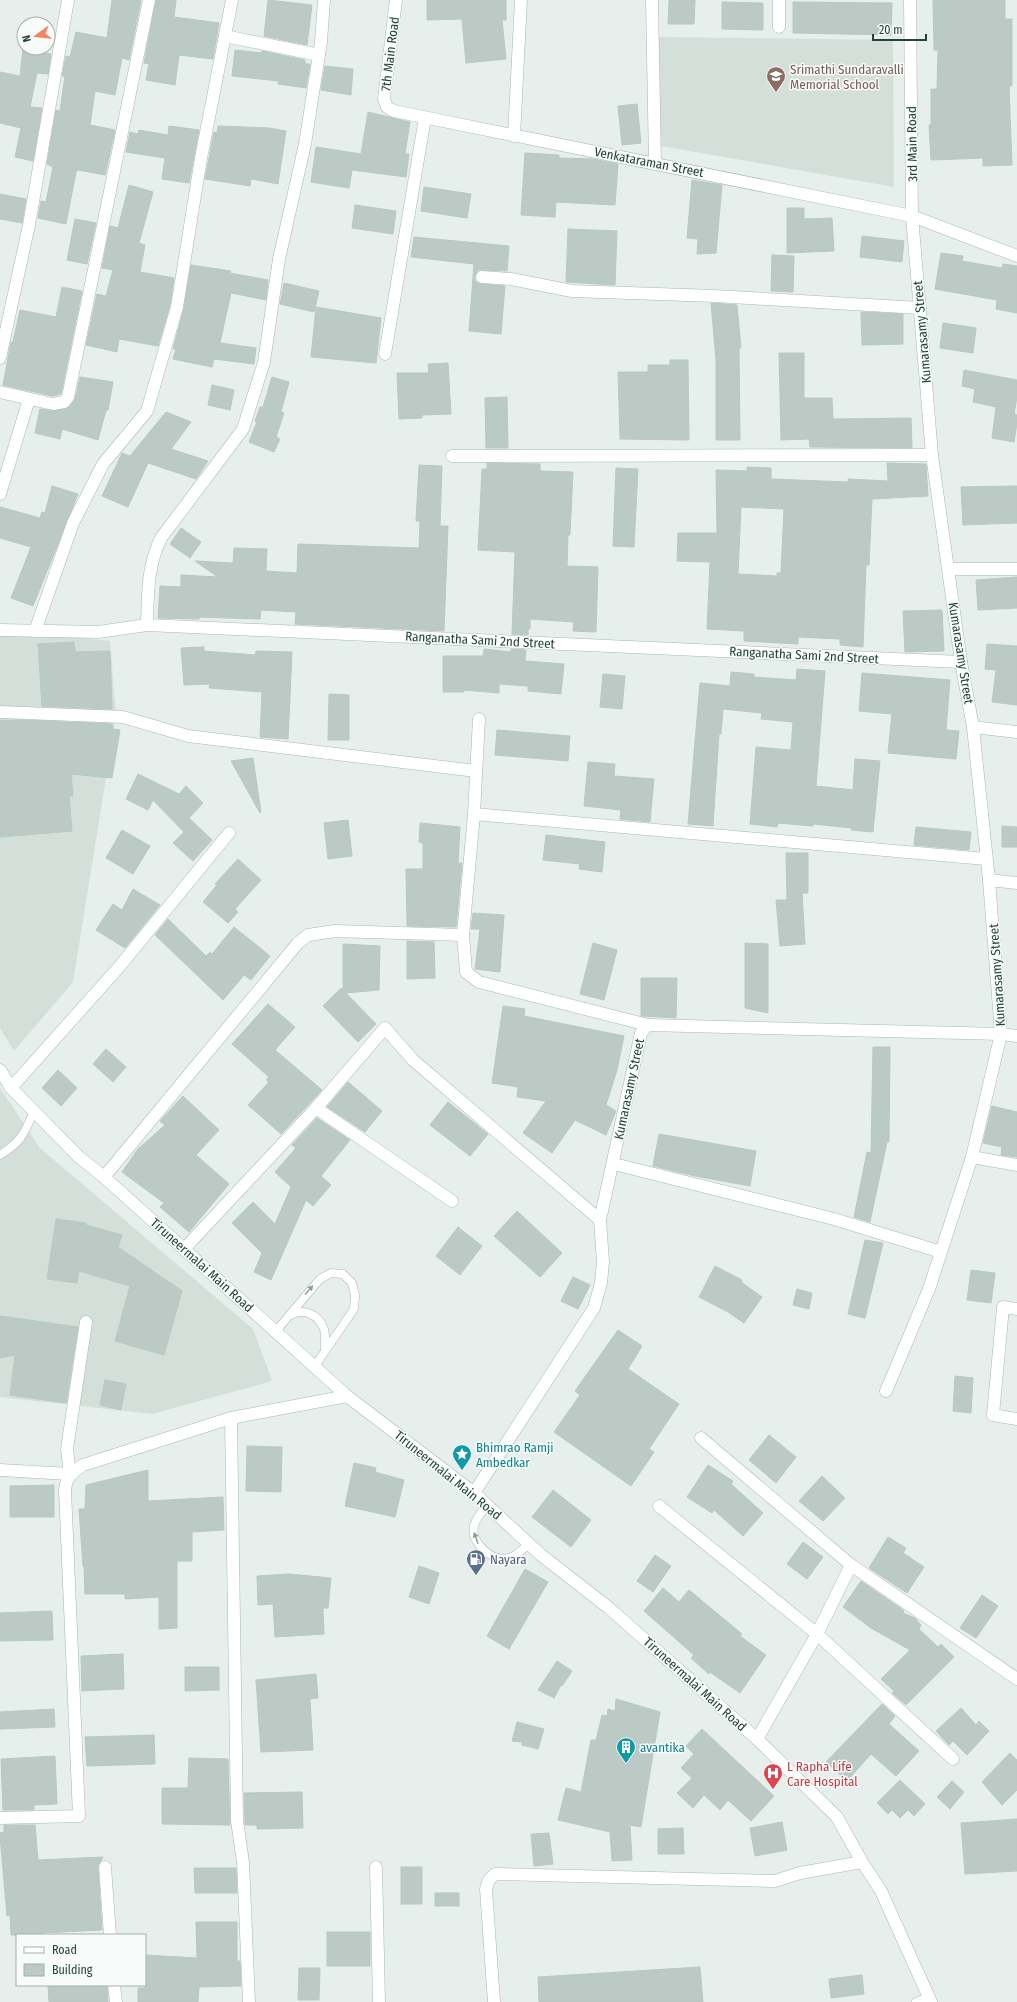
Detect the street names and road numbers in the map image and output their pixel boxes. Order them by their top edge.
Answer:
street label: 7th Main Road [378,16,402,92]
street label: 3rd Main Road [904,106,920,182]
street label: Venkataraman Street [593,144,706,180]
street label: Kumarasamy Street [910,279,934,384]
street label: Kumarasamy Street [946,601,977,706]
street label: Ranganatha Sami 2nd Street [405,629,556,651]
street label: Ranganatha Sami 2nd Street [729,644,880,666]
street label: Kumarasamy Street [986,922,1008,1027]
street label: Kumarasamy Street [611,1036,647,1141]
street label: Tiruneermalai Main Road [148,1215,256,1315]
street label: Tiruneermalai Main Road [392,1427,504,1523]
street label: Tiruneermalai Main Road [641,1634,749,1734]

